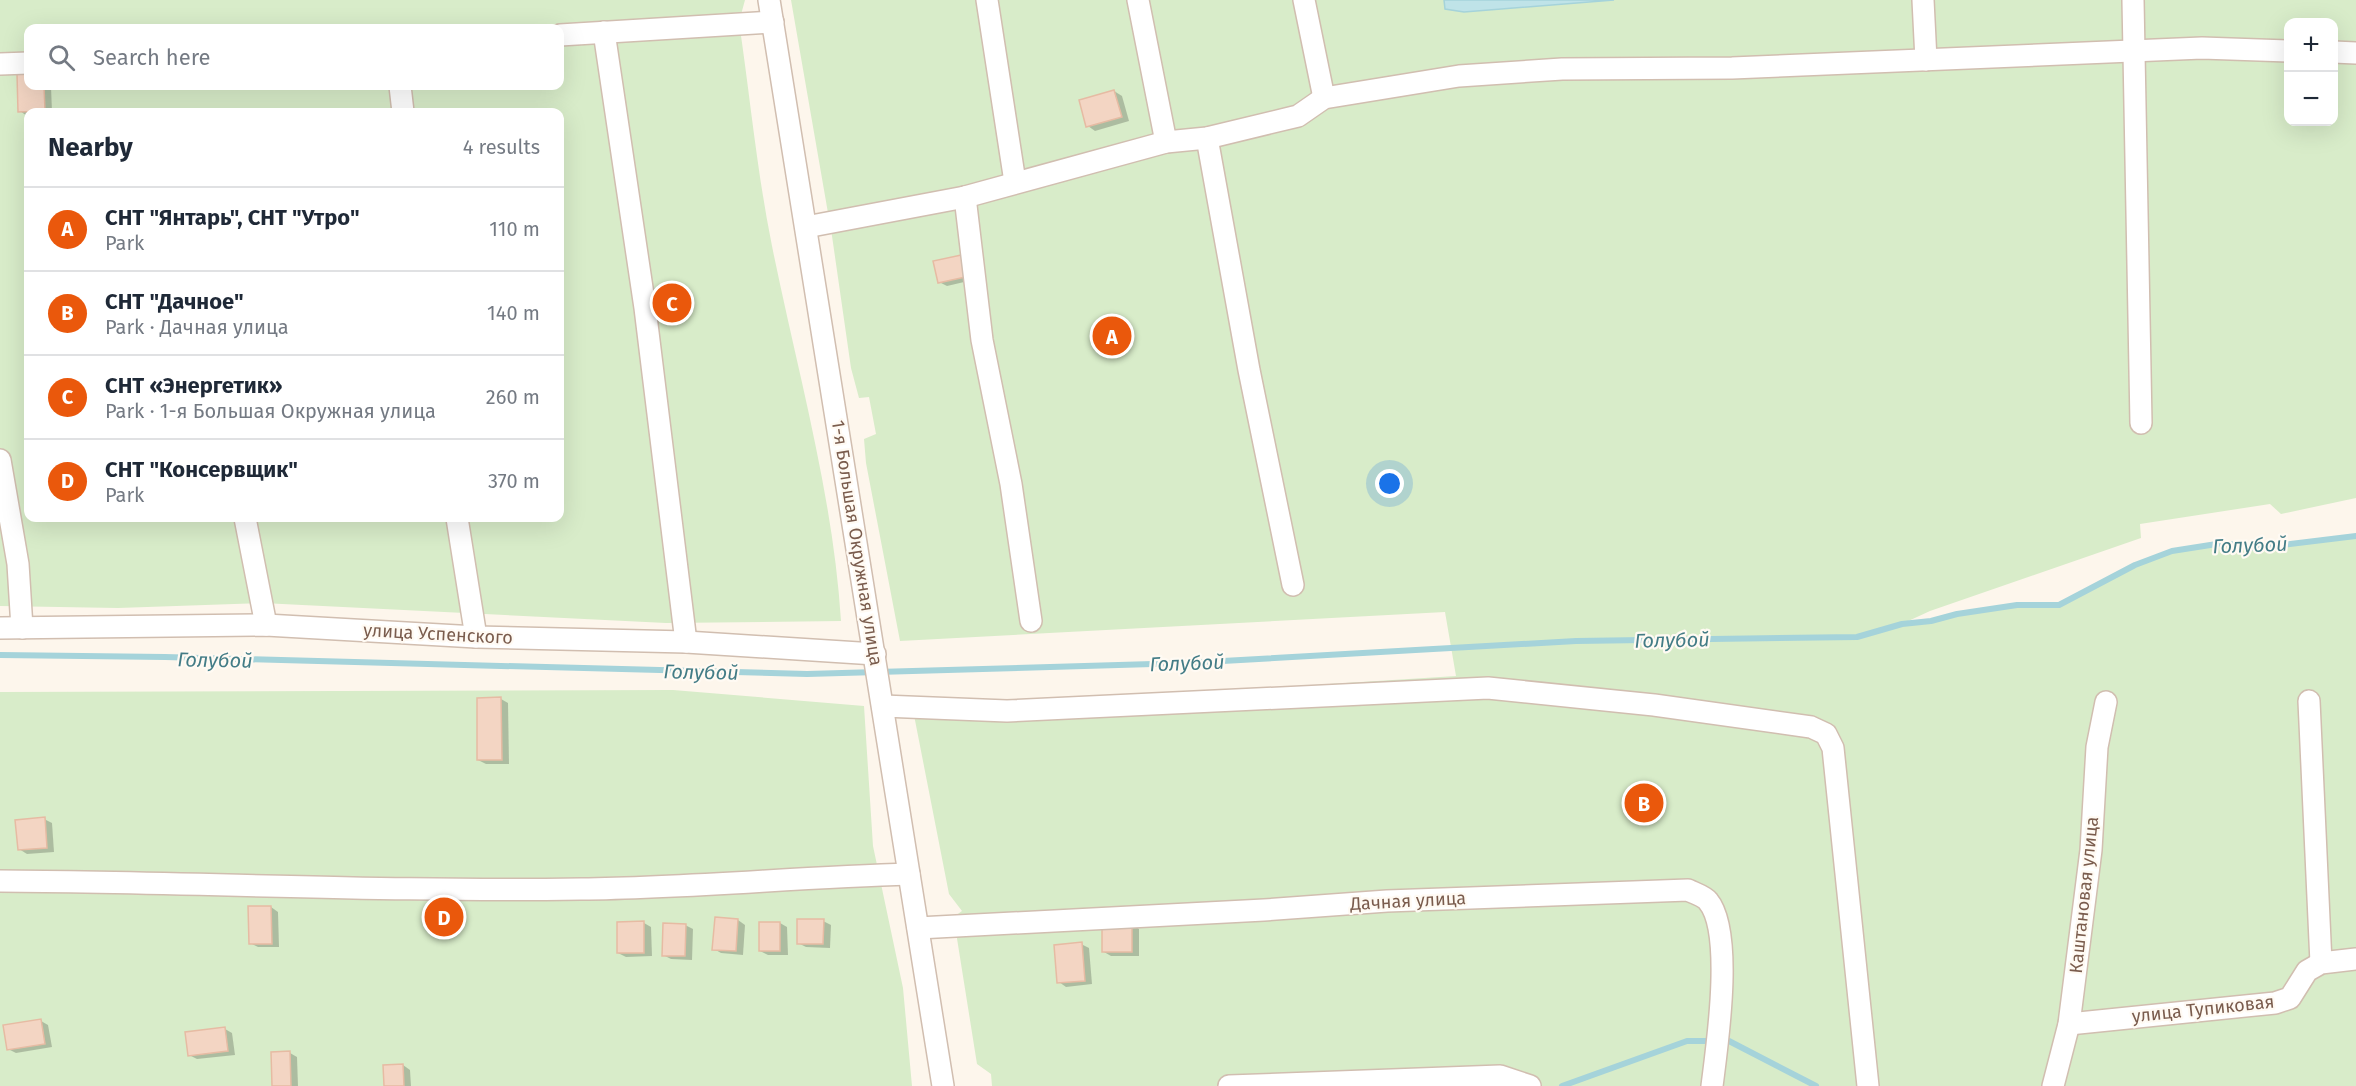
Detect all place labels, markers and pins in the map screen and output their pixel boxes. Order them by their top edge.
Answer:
pin: C [652,280,692,326]
pin: A [1092,314,1132,358]
pin: B [1624,780,1664,826]
pin: D [424,894,464,940]

